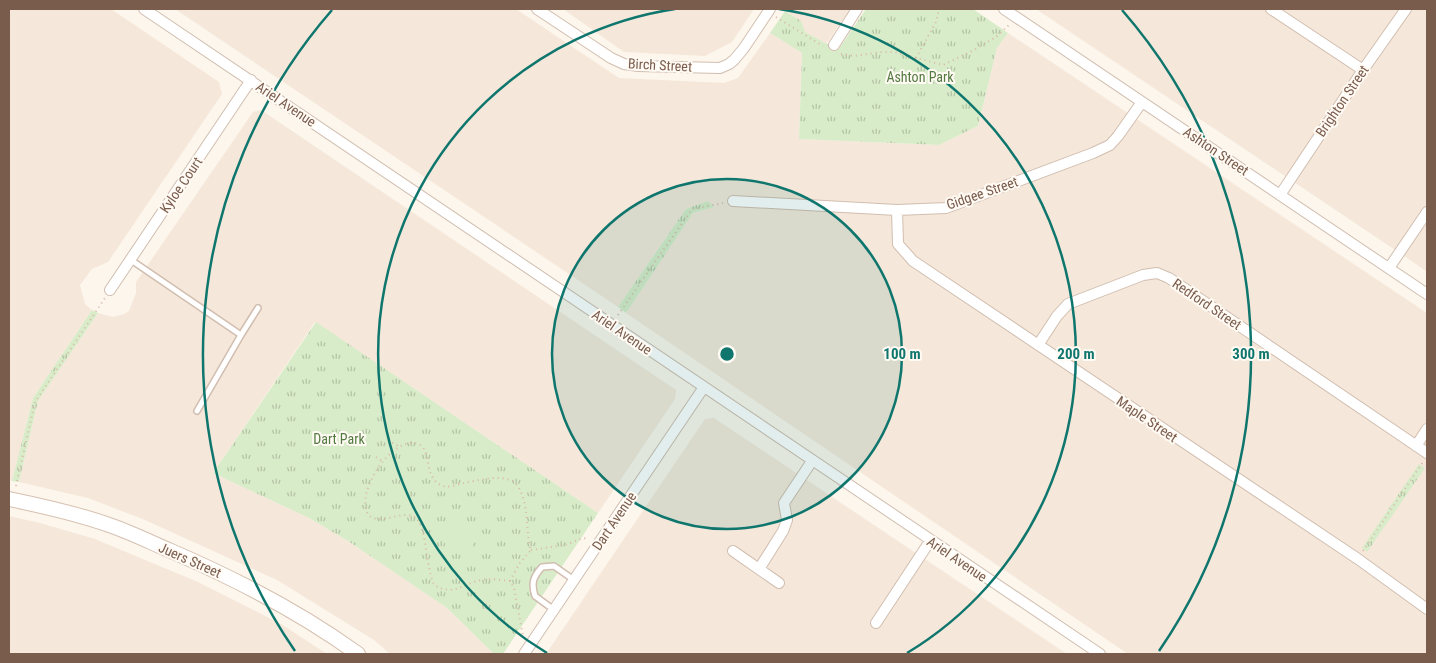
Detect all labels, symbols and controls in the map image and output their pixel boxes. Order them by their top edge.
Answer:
street label: Birch Street [628,55,692,75]
street label: Brighton Street [1312,62,1372,140]
park label: Ashton Park [886,69,954,85]
street label: Ariel Avenue [253,78,319,130]
street label: Ashton Street [1180,123,1252,179]
street label: Kyloe Court [157,154,205,216]
street label: Gidgee Street [944,173,1020,213]
street label: Redford Street [1170,275,1244,333]
street label: Ariel Avenue [589,306,655,358]
centre of rings [718,345,736,363]
text: 100 m [883,345,921,363]
text: 200 m [1057,345,1095,363]
text: 300 m [1232,345,1270,363]
street label: Maple Street [1114,393,1180,445]
park label: Dart Park [313,431,366,447]
street label: Dart Avenue [589,488,640,553]
street label: Ariel Avenue [924,533,990,585]
street label: Juers Street [156,539,224,581]

